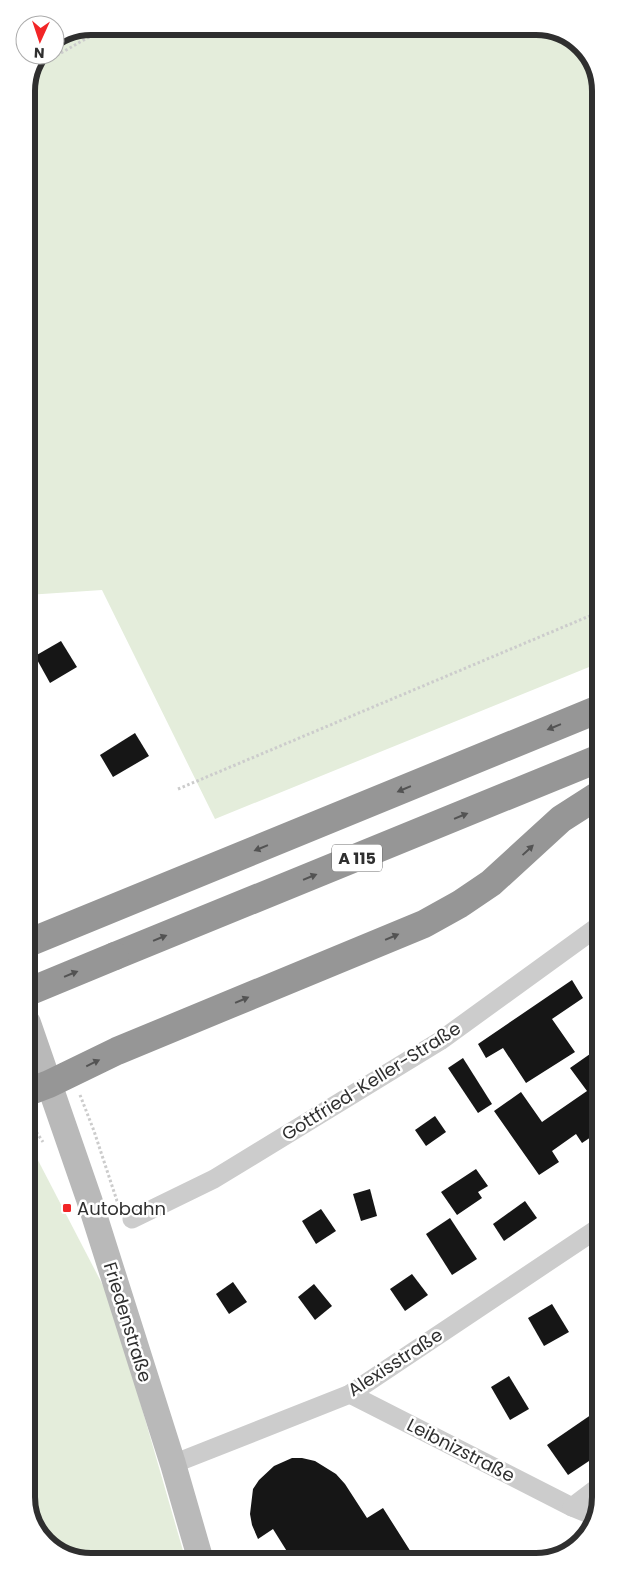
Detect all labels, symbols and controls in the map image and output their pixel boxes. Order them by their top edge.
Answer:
north arrow [15,15,65,65]
text: N [34,43,45,63]
one-way arrow [546,723,561,731]
one-way arrow [397,786,411,794]
one-way arrow [454,812,469,820]
one-way arrow [253,844,268,852]
road number: A 115 [332,844,382,871]
one-way arrow [521,844,533,856]
one-way arrow [303,873,318,881]
one-way arrow [385,933,399,941]
one-way arrow [153,934,168,942]
one-way arrow [64,970,79,978]
one-way arrow [235,995,249,1003]
street label: Gottfried-Keller-Straße [277,1016,465,1146]
one-way arrow [85,1059,100,1068]
place label: Autobahn [77,1196,166,1221]
marker: Autobahn [61,1202,73,1214]
street label: Friedenstraße [98,1259,158,1385]
street label: Alexisstraße [343,1322,447,1402]
street label: Leibnizstraße [403,1412,519,1488]

